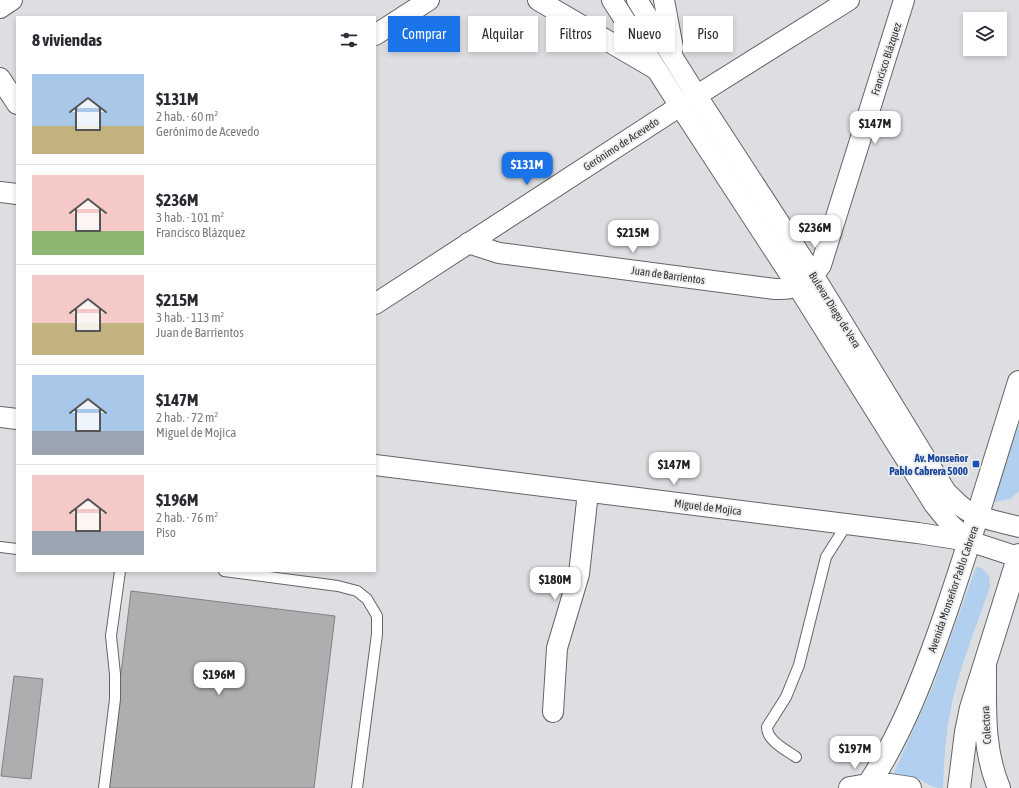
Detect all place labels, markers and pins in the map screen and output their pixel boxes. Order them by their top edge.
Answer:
pin: $147M [847,111,903,145]
pin: $131M [499,152,555,186]
pin: $236M [787,215,843,249]
pin: $215M [605,220,661,254]
pin: $147M [646,452,702,486]
place label: Av. Monseñor Pablo Cabrera 5000 [889,452,969,477]
marker: Av. Monseñor Pablo Cabrera 5000 [971,459,981,469]
pin: $180M [527,567,583,601]
pin: $196M [191,662,247,696]
pin: $197M [827,736,883,770]

